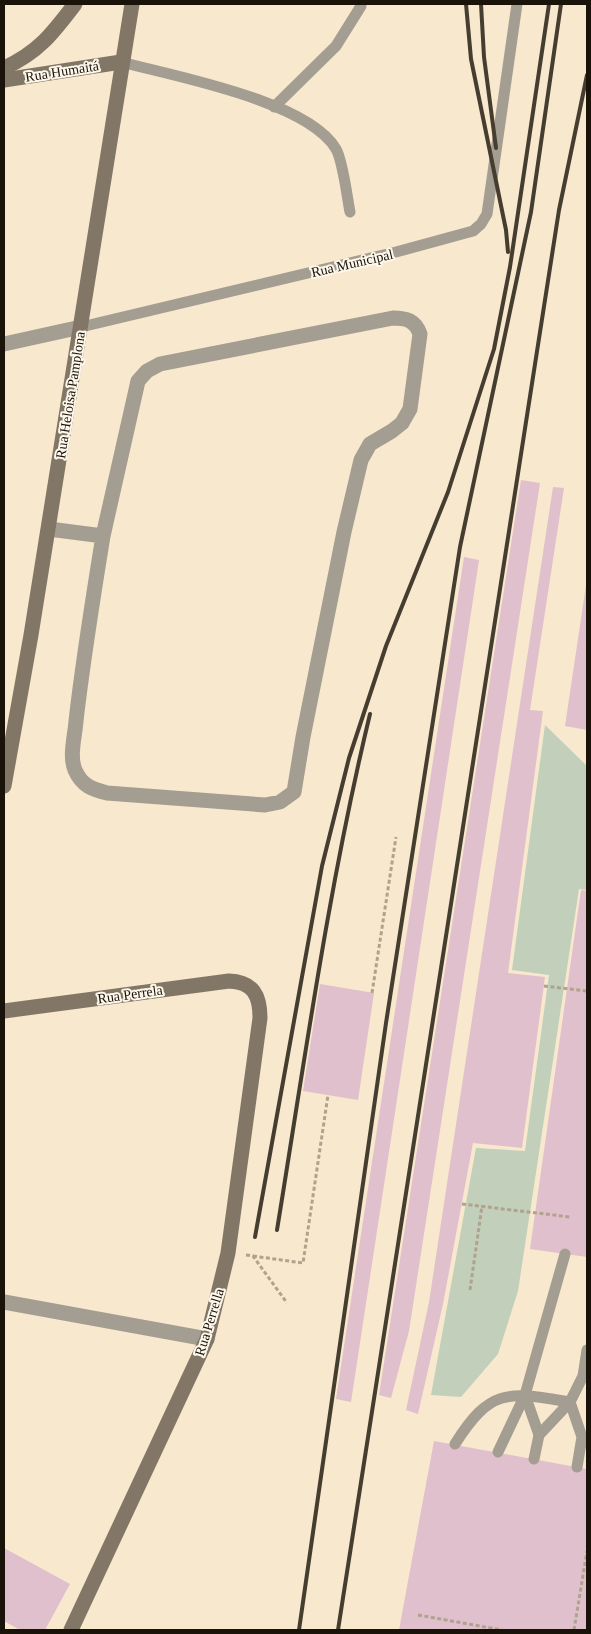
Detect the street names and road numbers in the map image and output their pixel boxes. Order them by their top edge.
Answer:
street label: Rua Humaitá [24,58,101,85]
street label: Rua Municipal [310,247,395,280]
street label: Rua Heloisa Pamplona [53,330,88,460]
street label: Rua Perrela [96,982,164,1006]
street label: Rua Perrella [192,1286,227,1358]

